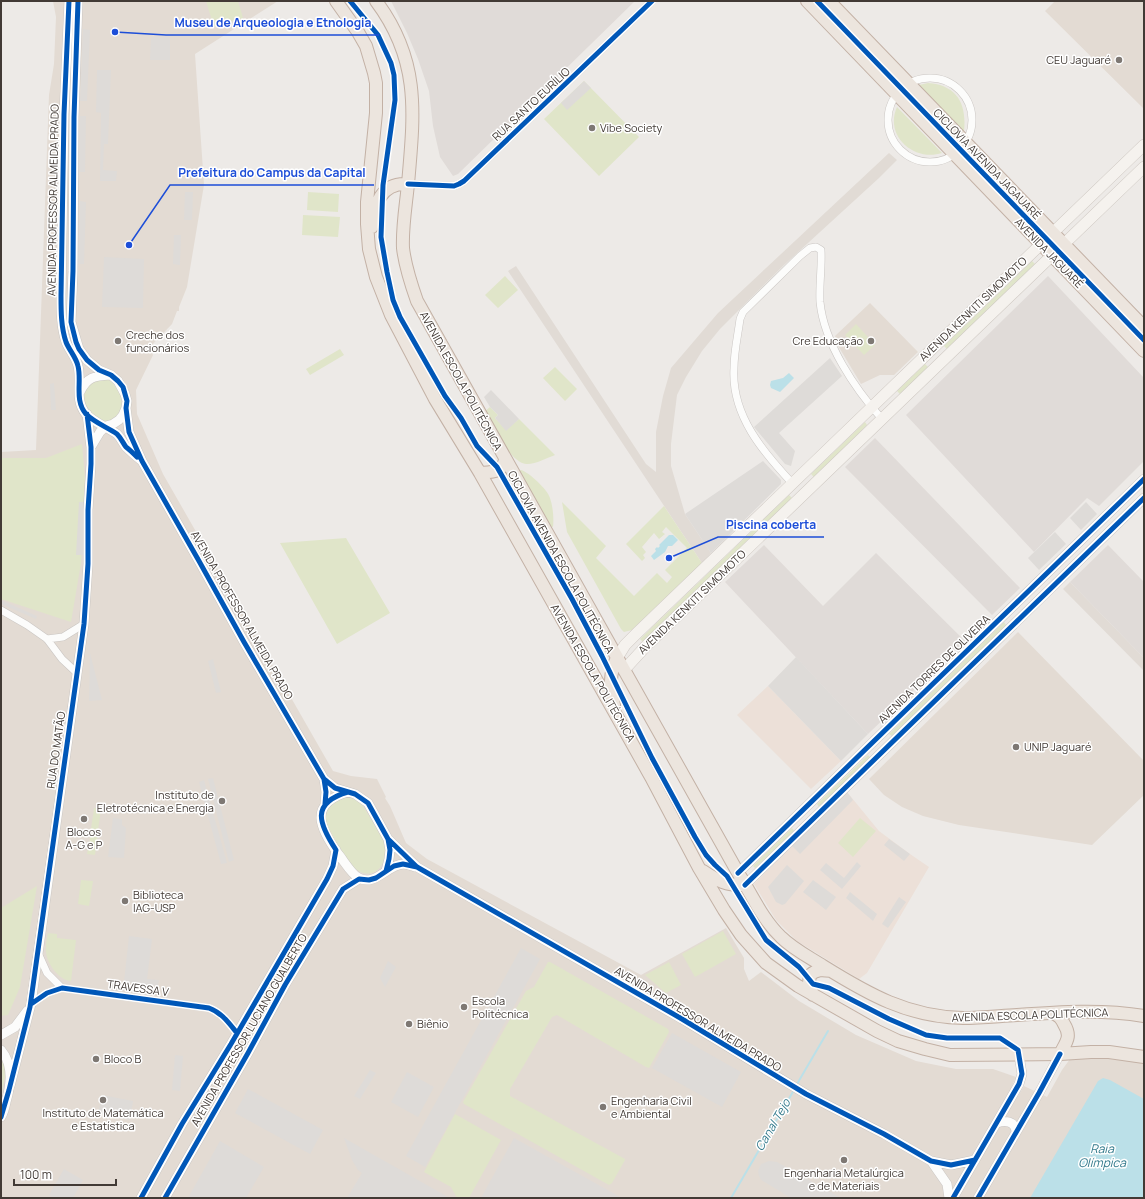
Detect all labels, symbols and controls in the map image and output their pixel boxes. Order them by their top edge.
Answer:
callout: Museu de Arqueologia e Etnologia [166,11,379,35]
text: Museu de Arqueologia e Etnologia [175,14,371,31]
place label: CEU Jaguaré [1046,52,1112,67]
marker: CEU Jaguaré [1114,55,1124,65]
street label: RUA SANTO EURÍLIO [489,64,573,144]
street label: AVENIDA PROFESSOR ALMEIDA PRADO [43,104,62,296]
street label: CICLOVIA AVENIDA JAGAUARÉ [930,105,1044,222]
place label: Vibe Society [600,120,663,135]
marker: Vibe Society [587,123,597,133]
callout: Prefeitura do Campus da Capital [170,161,374,185]
text: Prefeitura do Campus da Capital [178,164,366,181]
street label: AVENIDA JAGUARÉ [1012,214,1087,291]
street label: AVENIDA KENKITI SIMOMOTO [916,253,1030,364]
street label: AVENIDA ESCOLA POLITÉCNICA [417,309,506,453]
place label: Creche dos funcionários [126,327,190,355]
place label: Cre Educação [792,333,863,348]
marker: Creche dos funcionários [113,336,123,346]
marker: Cre Educação [866,336,876,346]
street label: CICLOVIA AVENIDA ESCOLA POLITÉCNICA [505,468,618,656]
callout: Piscina coberta [718,513,824,537]
text: Piscina coberta [726,516,816,533]
street label: AVENIDA PROFESSOR ALMEIDA PRADO [188,528,297,702]
street label: AVENIDA KENKITI SIMOMOTO [635,546,749,657]
street label: AVENIDA ESCOLA POLITÉCNICA [548,601,639,744]
street label: AVENIDA TORRES DE OLIVEIRA [874,611,993,726]
street label: RUA DO MATÃO [43,710,68,789]
place label: UNIP Jaguaré [1024,739,1092,754]
marker: UNIP Jaguaré [1011,742,1021,752]
place label: Instituto de Eletrotécnica e Energia [97,787,215,815]
marker: Instituto de Eletrotécnica e Energia [217,796,227,806]
marker: Blocos A-G e P [79,814,89,824]
place label: Blocos A-G e P [66,824,103,852]
place label: Biblioteca IAG-USP [133,887,183,915]
marker: Biblioteca IAG-USP [120,896,130,906]
street label: AVENIDA PROFESSOR LUCIANO GUALBERTO [187,931,310,1129]
street label: AVENIDA PROFESSOR ALMEIDA PRADO [612,963,785,1075]
street label: TRAVESSA V [106,976,170,999]
place label: Escola Politécnica [472,993,528,1021]
marker: Escola Politécnica [459,1002,469,1012]
street label: AVENIDA ESCOLA POLITÉCNICA [951,1004,1109,1025]
place label: Biênio [417,1016,449,1031]
marker: Biênio [404,1019,414,1029]
place label: Bloco B [104,1051,141,1066]
marker: Bloco B [91,1054,101,1064]
place label: Engenharia Civil e Ambiental [611,1093,692,1121]
marker: Instituto de Matemática e Estatística [98,1095,108,1105]
water label: Canal Tejo [751,1095,795,1154]
marker: Engenharia Civil e Ambiental [598,1102,608,1112]
place label: Instituto de Matemática e Estatística [42,1105,164,1133]
water label: Raia Olímpica [1078,1140,1127,1171]
marker: Engenharia Metalúrgica e de Materiais [839,1155,849,1165]
scale bar [14,1161,116,1187]
place label: Engenharia Metalúrgica e de Materiais [784,1165,904,1193]
text: 100 m [20,1166,52,1183]

